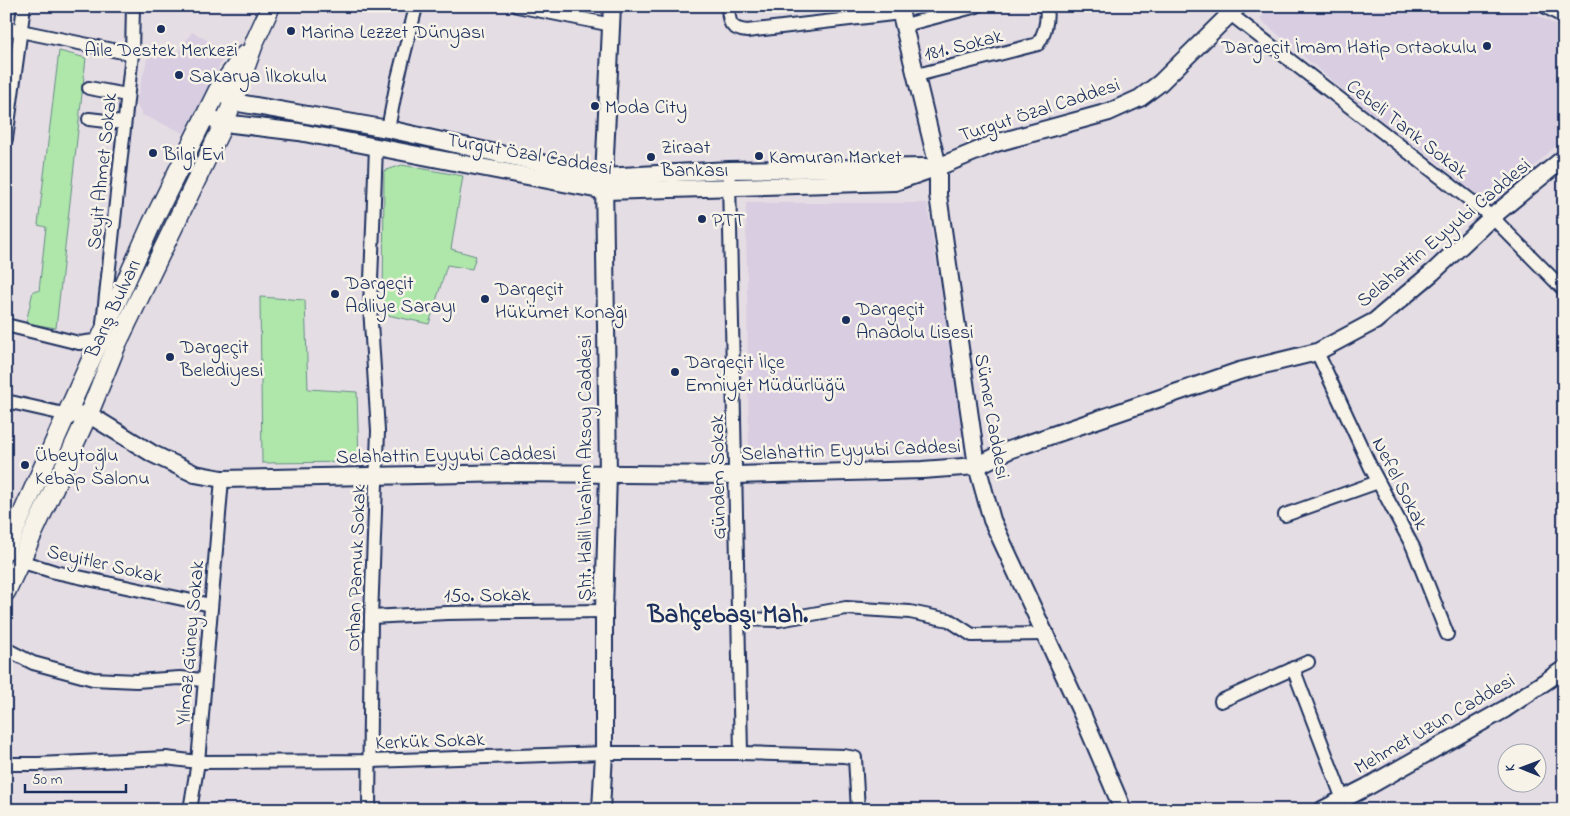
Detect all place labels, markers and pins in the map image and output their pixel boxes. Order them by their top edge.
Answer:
place label: Marina Lezzet Dünyası [301,19,485,48]
marker: Aile Destek Merkezi [155,23,167,35]
marker: Marina Lezzet Dünyası [285,25,297,37]
place label: Dargeçit İmam Hatip Ortaokulu [1220,34,1477,64]
place label: Aile Destek Merkezi [84,37,238,66]
marker: Dargeçit İmam Hatip Ortaokulu [1481,40,1493,52]
place label: Sakarya İlkokulu [189,63,327,92]
marker: Sakarya İlkokulu [173,69,185,81]
place label: Moda City [605,94,687,123]
marker: Moda City [589,100,601,112]
place label: Ziraat Bankası [660,134,728,186]
place label: Bilgi Evi [162,141,224,171]
place label: Kamuran Market [769,144,902,173]
marker: Bilgi Evi [147,147,159,159]
marker: Kamuran Market [753,150,765,162]
marker: Ziraat Bankası [645,151,657,163]
place label: PTT [712,207,745,236]
marker: PTT [696,213,708,225]
place label: Dargeçit Adliye Sarayı [344,270,456,322]
place label: Dargeçit Hükümet Konağı [494,276,628,329]
marker: Dargeçit Adliye Sarayı [329,288,341,300]
marker: Dargeçit Hükümet Konağı [479,293,491,305]
place label: Dargeçit Anadolu Lisesi [855,296,974,348]
marker: Dargeçit Anadolu Lisesi [840,314,852,326]
place label: Dargeçit Belediyesi [179,334,263,386]
place label: Dargeçit İlçe Emniyet Müdürlüğü [684,349,845,402]
marker: Dargeçit Belediyesi [164,351,176,363]
marker: Dargeçit İlçe Emniyet Müdürlüğü [669,366,681,378]
place label: Übeytoğlu Kebap Salonu [35,442,150,494]
marker: Übeytoğlu Kebap Salonu [19,459,31,471]

